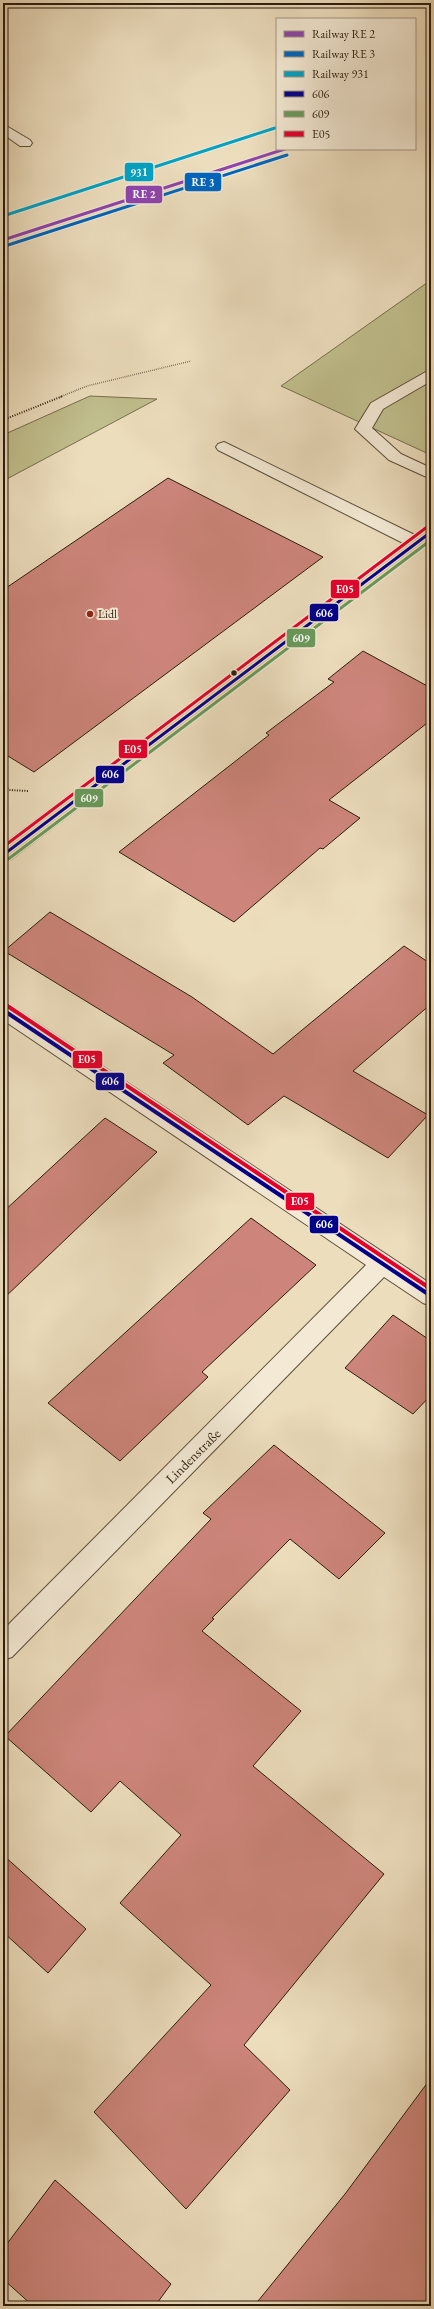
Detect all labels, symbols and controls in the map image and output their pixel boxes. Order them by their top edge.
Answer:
legend [276,18,416,150]
text: Railway RE 2 [312,26,375,42]
text: Railway RE 3 [312,46,375,62]
text: Railway 931 [312,66,369,82]
text: 606 [312,86,330,102]
text: 609 [312,106,330,122]
text: E05 [312,126,331,142]
line badge: 931 [124,162,154,182]
text: 931 [130,165,148,179]
line badge: RE 3 [184,172,222,192]
text: RE 3 [191,175,215,189]
line badge: RE 2 [125,185,163,204]
text: RE 2 [132,187,156,201]
line badge: E05 [330,579,360,599]
text: E05 [336,582,354,596]
line badge: 606 [309,603,339,622]
place label: Lidl [98,606,117,622]
text: 606 [315,606,333,620]
marker: Lidl [85,609,95,619]
line badge: 609 [286,628,316,648]
text: 609 [292,631,310,645]
unlabelled marker [229,668,239,678]
line badge: E05 [118,739,148,759]
text: E05 [124,742,142,756]
line badge: 606 [95,765,125,784]
text: 606 [101,767,119,781]
line badge: 609 [74,788,104,808]
text: 609 [80,791,98,805]
line badge: E05 [72,1050,103,1069]
text: E05 [78,1052,96,1066]
line badge: 606 [95,1072,125,1091]
text: 606 [101,1074,119,1088]
line badge: E05 [285,1192,315,1211]
text: E05 [291,1194,309,1208]
line badge: 606 [309,1215,339,1234]
text: 606 [315,1217,333,1231]
street label: Lindenstraße [162,1424,225,1487]

